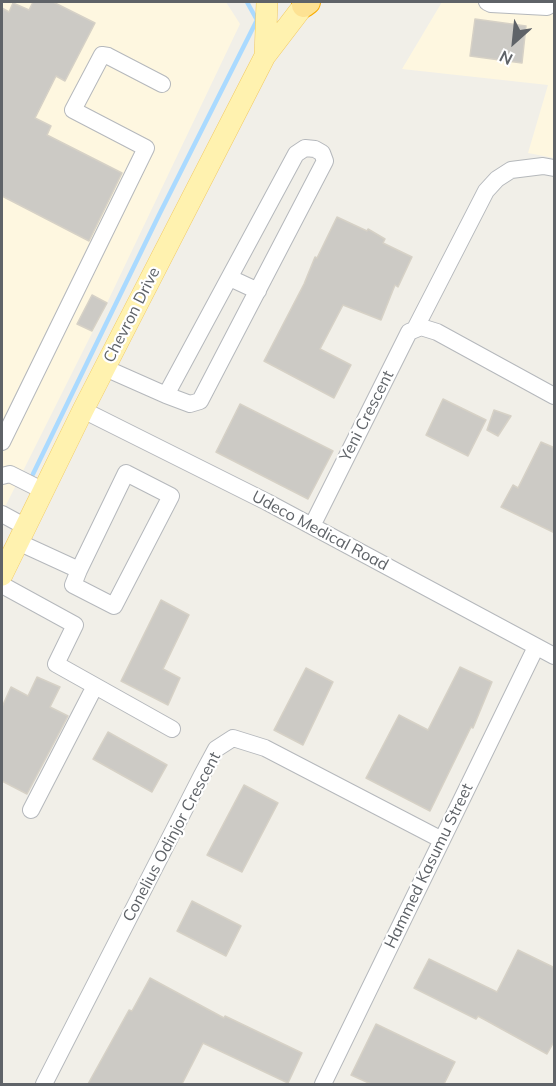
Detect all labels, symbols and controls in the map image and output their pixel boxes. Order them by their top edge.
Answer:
north arrow [484,12,544,72]
text: N [496,46,516,70]
street label: Chevron Drive [100,264,164,366]
street label: Yeni Crescent [336,367,398,465]
street label: Udeco Medical Road [249,487,391,575]
street label: Conelius Odinjor Crescent [119,749,225,925]
street label: Hammed Kasumu Street [381,780,477,952]

